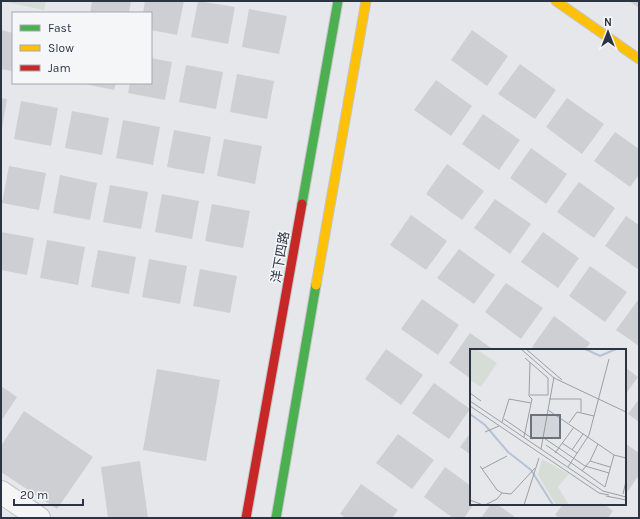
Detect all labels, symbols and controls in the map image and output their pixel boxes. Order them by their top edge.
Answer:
legend [12,12,152,84]
north arrow [588,12,628,52]
text: N [604,16,612,29]
text: Fast [48,21,72,35]
text: Slow [48,41,74,55]
text: Jam [48,61,71,75]
street label: 洋下四路 [268,230,292,284]
inset map [470,349,626,505]
scale bar [14,481,83,507]
text: 20 m [20,488,48,502]

